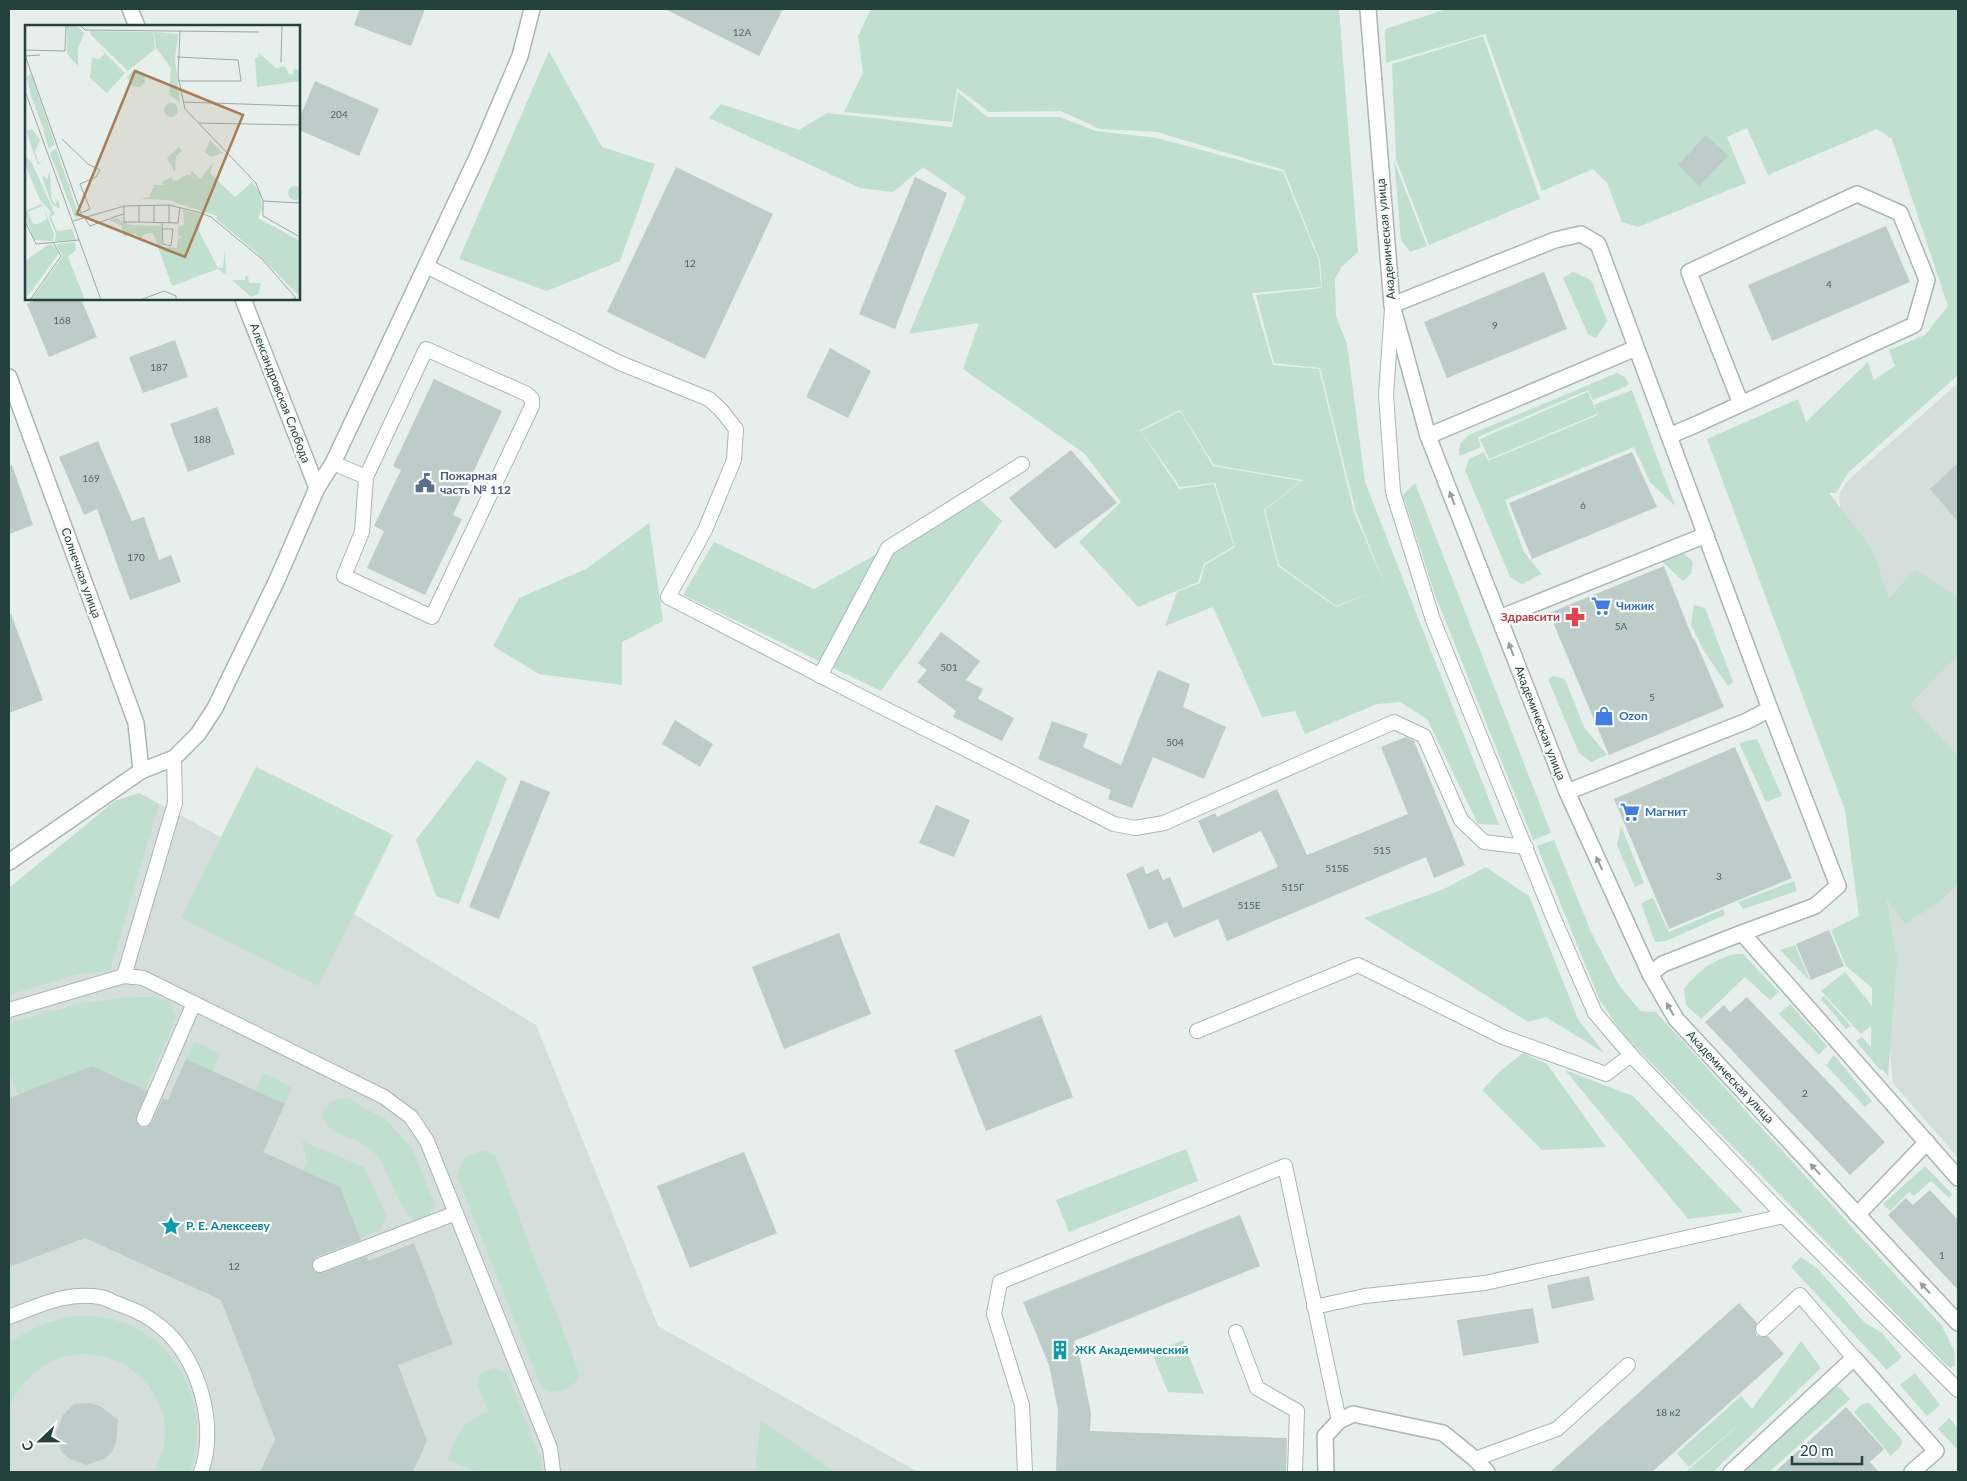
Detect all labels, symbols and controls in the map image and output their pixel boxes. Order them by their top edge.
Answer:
inset map [25,25,300,300]
house number: 12А [733,26,751,38]
house number: 204 [330,108,348,120]
street label: Академическая улица [1373,178,1398,300]
house number: 12 [684,257,696,269]
house number: 4 [1826,278,1832,290]
house number: 168 [53,314,71,326]
house number: 9 [1492,319,1498,331]
street label: Александровская Слобода [247,321,314,465]
house number: 187 [150,361,168,373]
house number: 188 [193,433,211,445]
place label: Пожарная часть № 112 [440,468,511,497]
house number: 169 [82,472,100,484]
public building icon: Пожарная часть № 112 [414,472,436,494]
one-way arrow [1448,490,1456,505]
house number: 6 [1580,499,1586,511]
street label: Солнечная улица [58,525,105,620]
house number: 170 [127,551,145,563]
supermarket icon: Чижик [1590,595,1612,617]
place label: Чижик [1616,598,1655,613]
pharmacy icon: Здравсити [1564,606,1586,628]
place label: Здравсити [1501,609,1560,624]
house number: 5А [1615,620,1628,632]
one-way arrow [1507,642,1514,657]
house number: 501 [940,661,958,673]
street label: Академическая улица [1512,663,1569,782]
house number: 5 [1649,691,1655,703]
shop icon: Ozon [1593,705,1615,727]
place label: Ozon [1619,708,1648,723]
house number: 504 [1166,736,1184,748]
supermarket icon: Магнит [1619,801,1641,823]
place label: Магнит [1645,804,1688,819]
house number: 515 [1373,844,1391,856]
one-way arrow [1595,856,1603,870]
house number: 515Б [1325,862,1349,874]
house number: 3 [1716,870,1722,882]
house number: 515Г [1282,881,1305,893]
house number: 515Е [1237,899,1261,911]
one-way arrow [1666,1003,1675,1016]
street label: Академическая улица [1683,1027,1777,1126]
house number: 2 [1802,1087,1808,1099]
one-way arrow [1809,1162,1820,1175]
place icon: Р. Е. Алексееву [160,1215,182,1237]
place label: Р. Е. Алексееву [186,1218,270,1233]
house number: 1 [1939,1249,1945,1261]
house number: 12 [228,1260,240,1272]
one-way arrow [1919,1282,1931,1294]
building icon: ЖК Академический [1049,1339,1071,1361]
place label: ЖК Академический [1075,1342,1189,1357]
house number: 18 к2 [1655,1406,1681,1418]
north arrow [15,1416,65,1466]
scale bar [1792,1434,1862,1466]
text: С [18,1438,37,1454]
text: 20 m [1800,1441,1834,1459]

